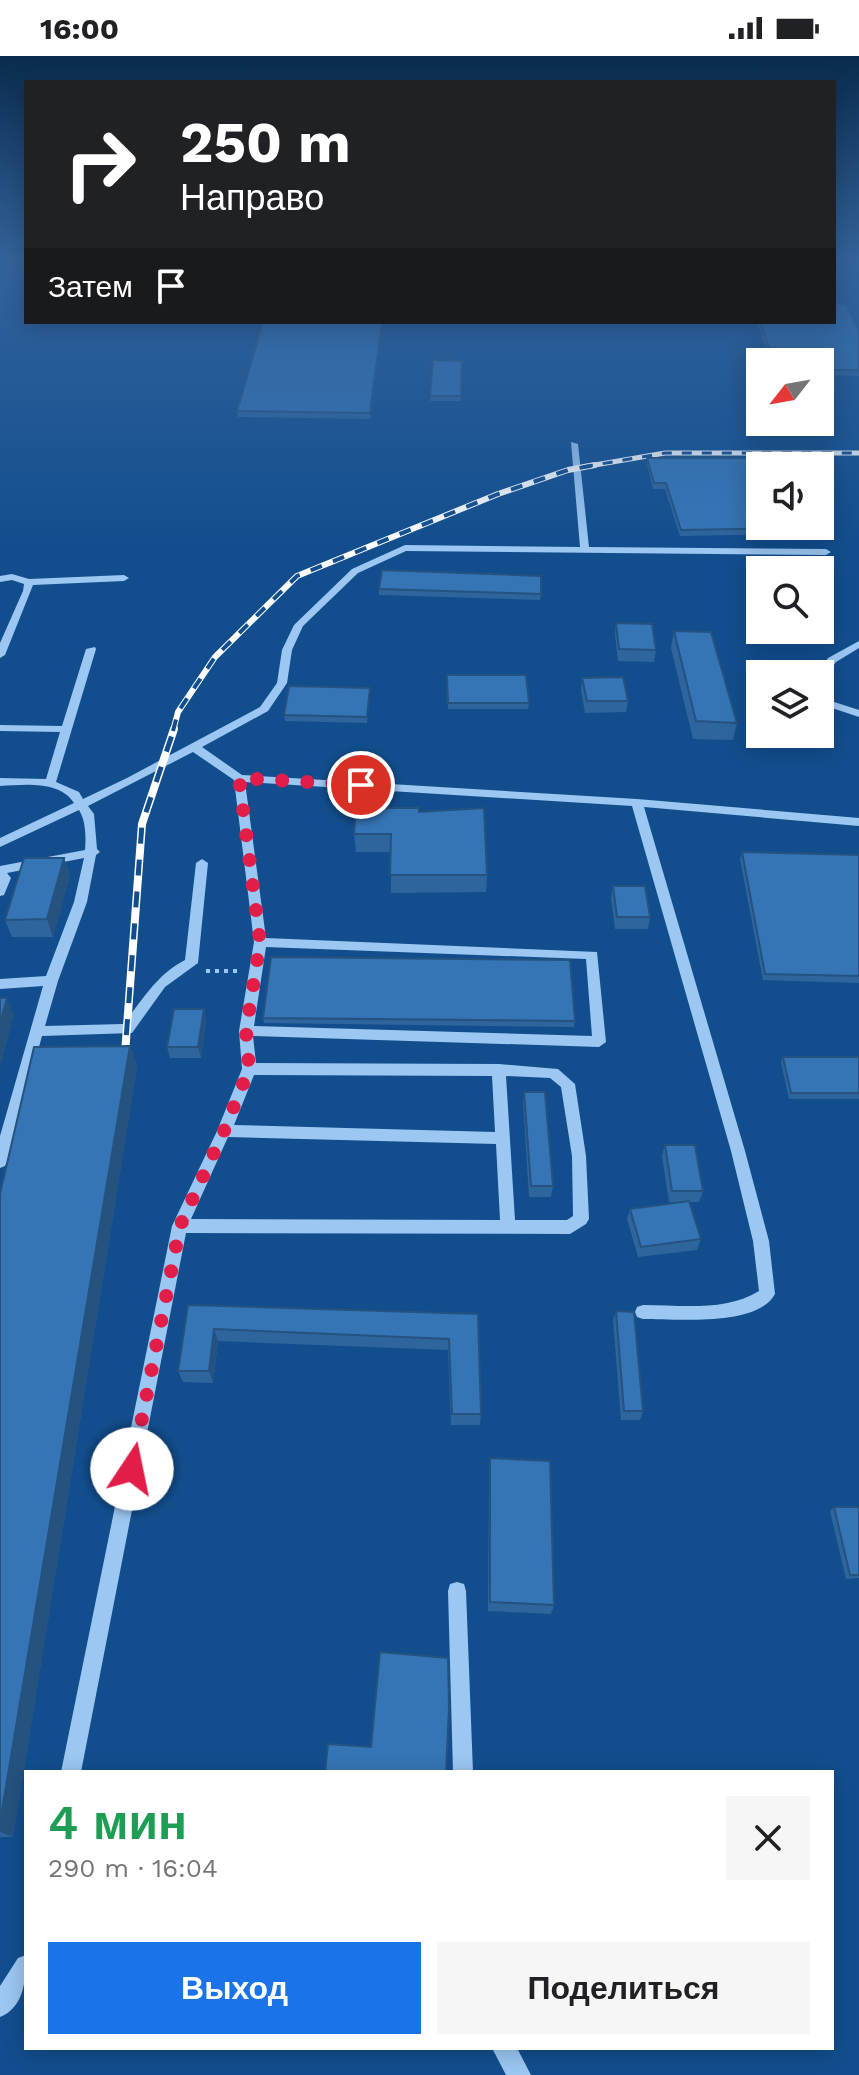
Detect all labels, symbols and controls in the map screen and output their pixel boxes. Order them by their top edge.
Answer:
text: 16:00 [40,11,119,46]
text: 250 m [180,110,351,176]
icon: right [48,112,152,216]
text: Направо [180,177,324,219]
icon: arrive [149,264,193,308]
text: Затем [48,269,133,304]
north arrow [746,348,834,436]
map controls [746,348,834,748]
button: sound [746,452,834,540]
button: search [746,556,834,644]
button: layers [746,660,834,748]
pin [327,751,395,819]
icon: arrive [339,763,383,807]
position arrow [90,1427,174,1511]
text: 4 мин [48,1794,187,1851]
button: close [726,1796,810,1880]
text: 290 m · 16:04 [48,1853,218,1883]
button: Выход [48,1942,421,2034]
button: Поделиться [437,1942,810,2034]

